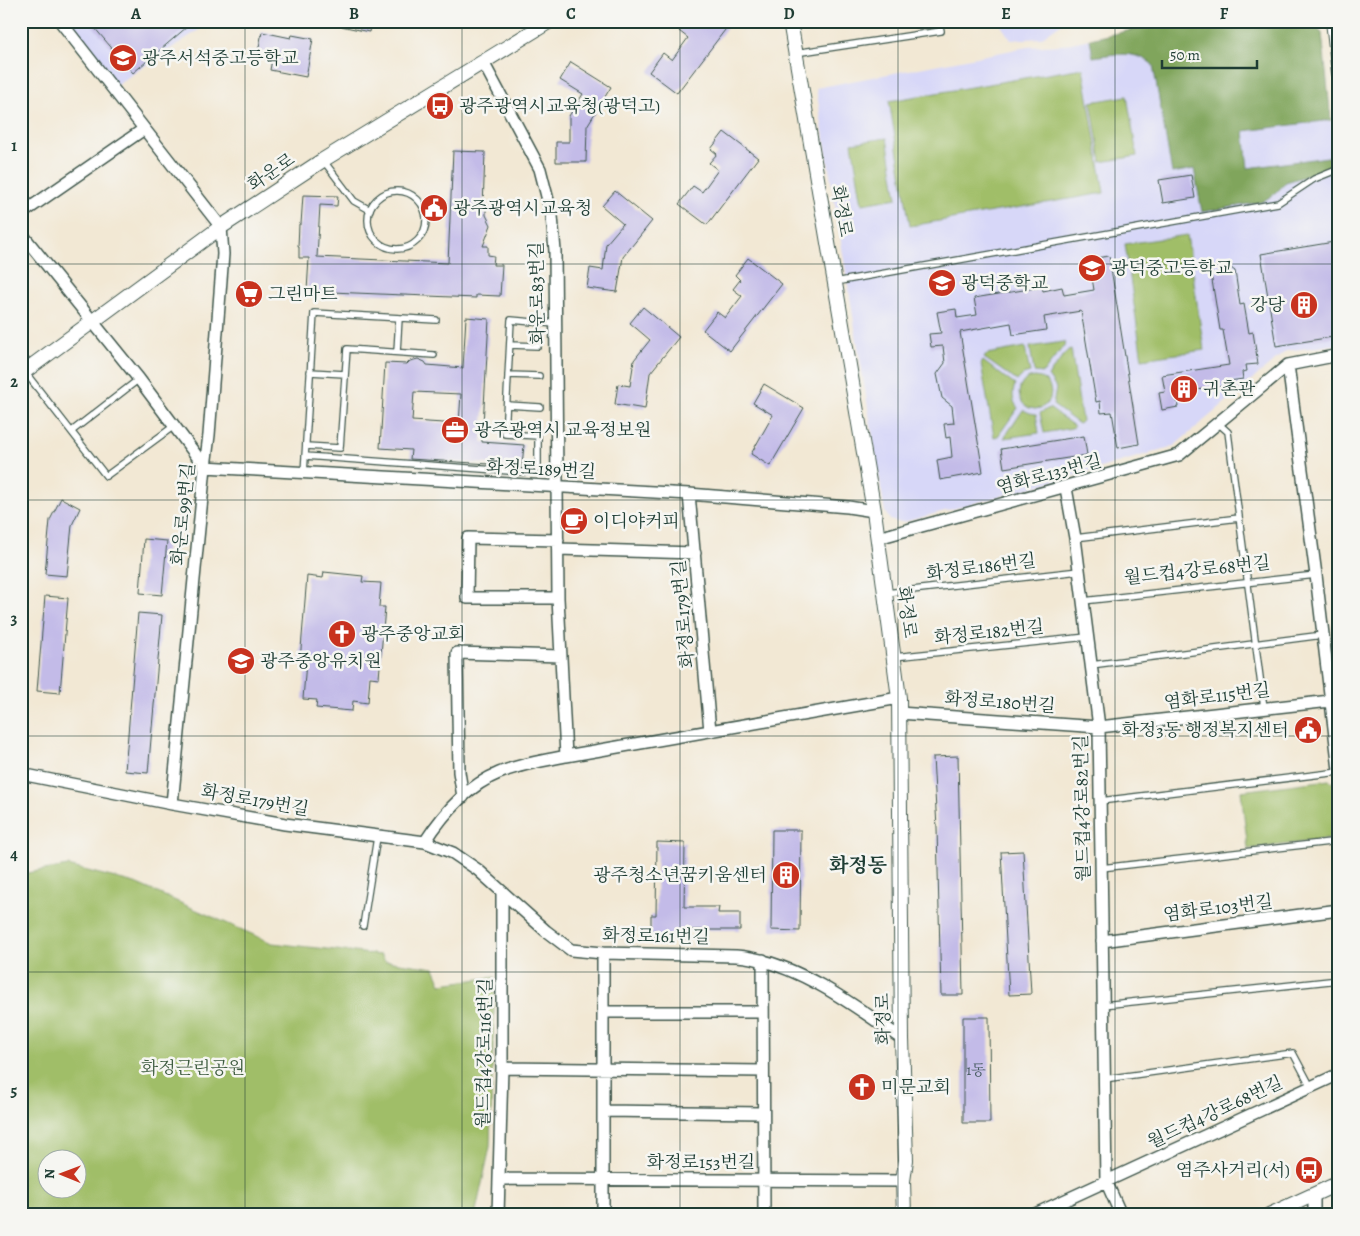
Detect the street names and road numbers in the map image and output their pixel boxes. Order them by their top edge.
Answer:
street label: 화운로 [243,147,299,197]
street label: 화정로 [826,183,858,239]
street label: 화운로83번길 [524,241,550,345]
street label: 염화로133번길 [994,448,1104,500]
street label: 화정로189번길 [485,454,597,484]
street label: 화운로99번길 [166,461,200,567]
street label: 화정로186번길 [925,548,1037,586]
street label: 월드컵4강로68번길 [1123,550,1271,590]
street label: 화정로179번길 [666,559,700,669]
street label: 화정로 [891,584,923,640]
street label: 화정로182번길 [933,614,1045,650]
street label: 염화로115번길 [1162,678,1272,714]
street label: 화정로180번길 [944,686,1056,718]
street label: 월드컵4강로82번길 [1069,734,1095,882]
street label: 화정로179번길 [199,779,311,821]
street label: 염화로103번길 [1162,889,1274,927]
street label: 화정로161번길 [602,923,710,949]
street label: 월드컵4강로116번길 [471,978,497,1128]
street label: 화정로 [871,993,895,1045]
street label: 월드컵4강로68번길 [1143,1070,1287,1154]
street label: 화정로153번길 [647,1150,755,1174]

